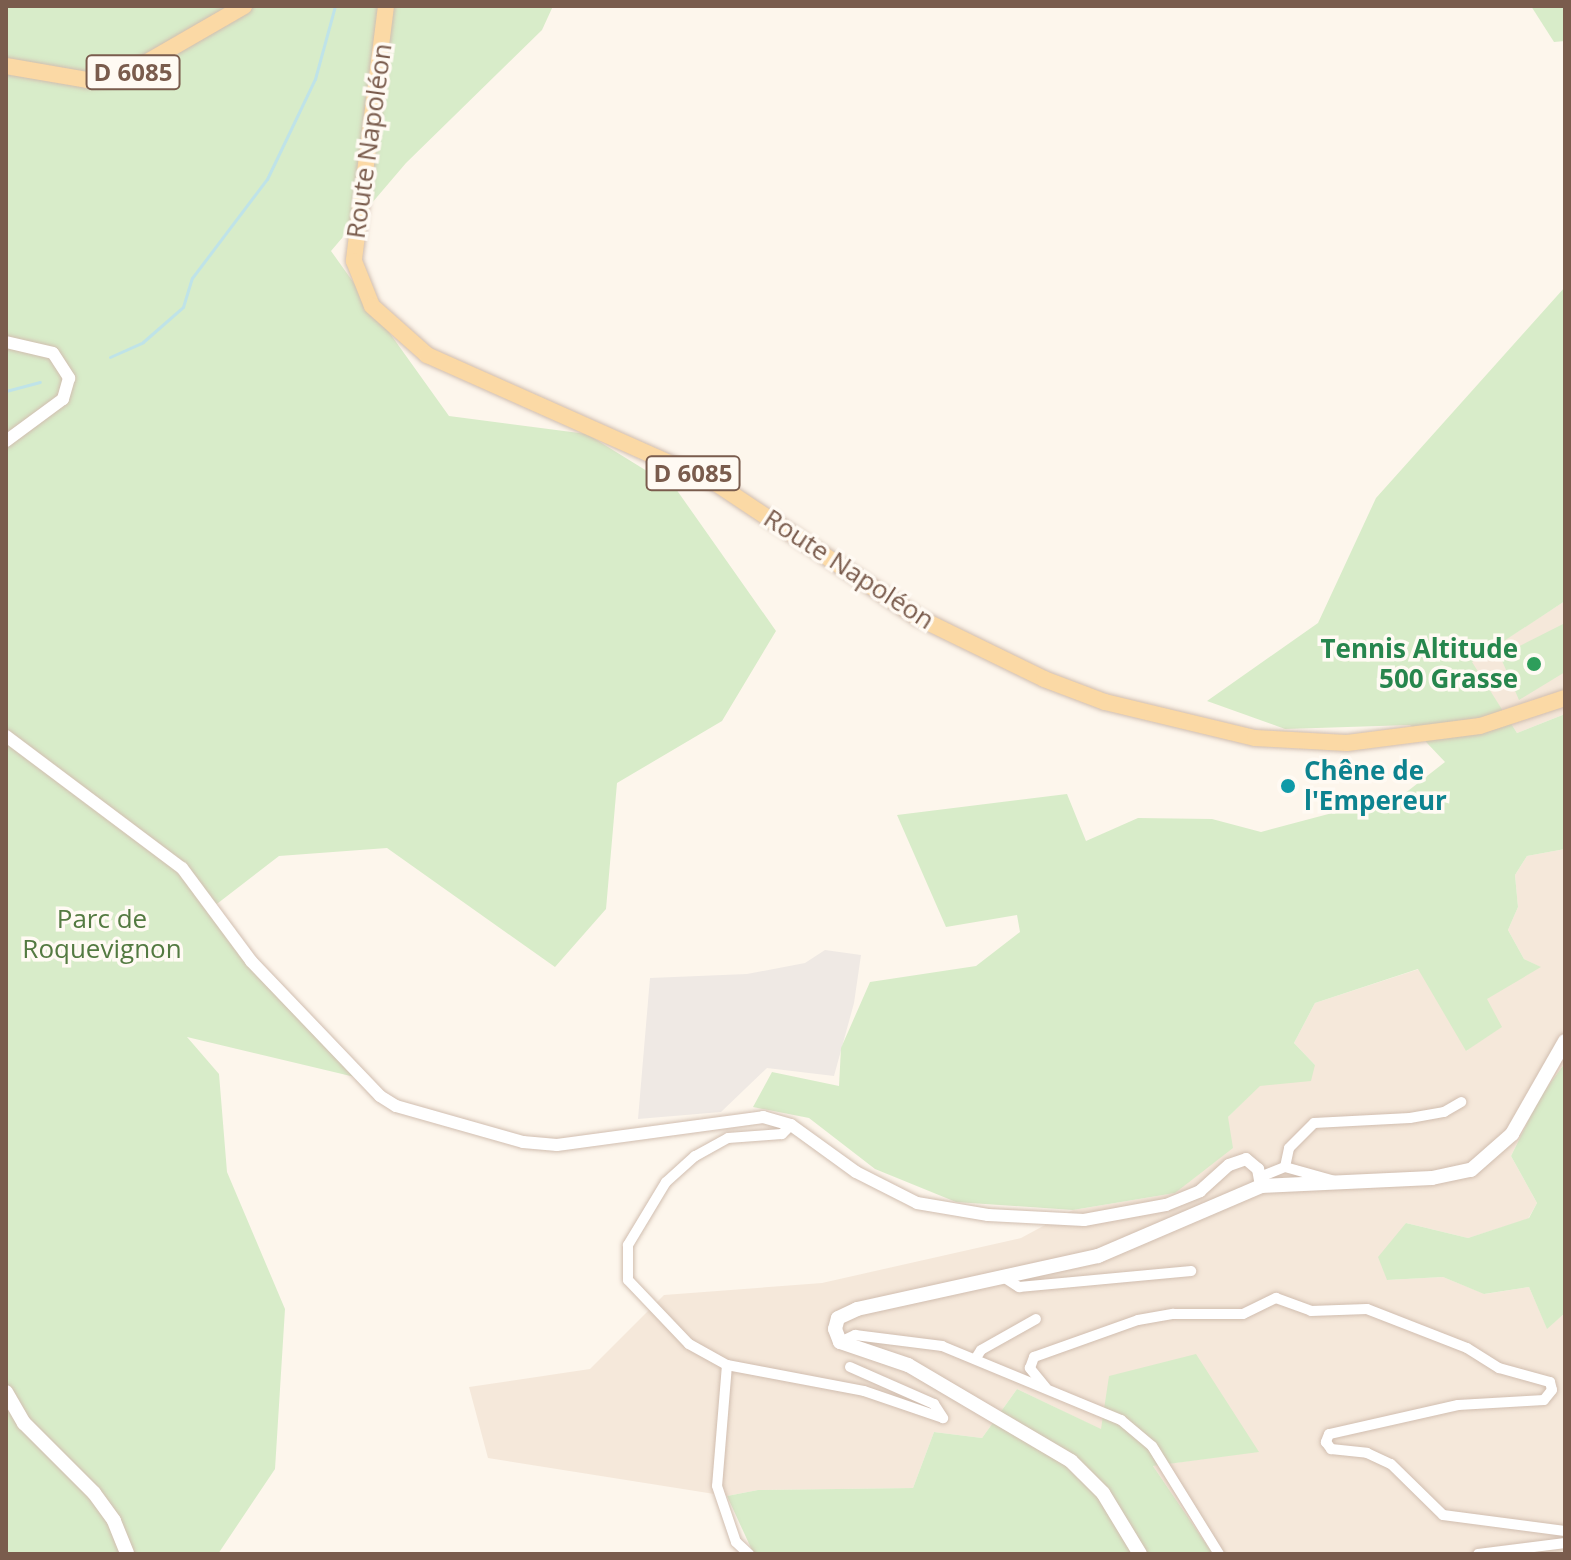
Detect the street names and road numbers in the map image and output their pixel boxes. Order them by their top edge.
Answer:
street label: Route Napoléon [340,41,398,241]
road number: D 6085 [85,52,181,92]
road number: D 6085 [645,453,741,493]
street label: Route Napoléon [758,502,940,636]

